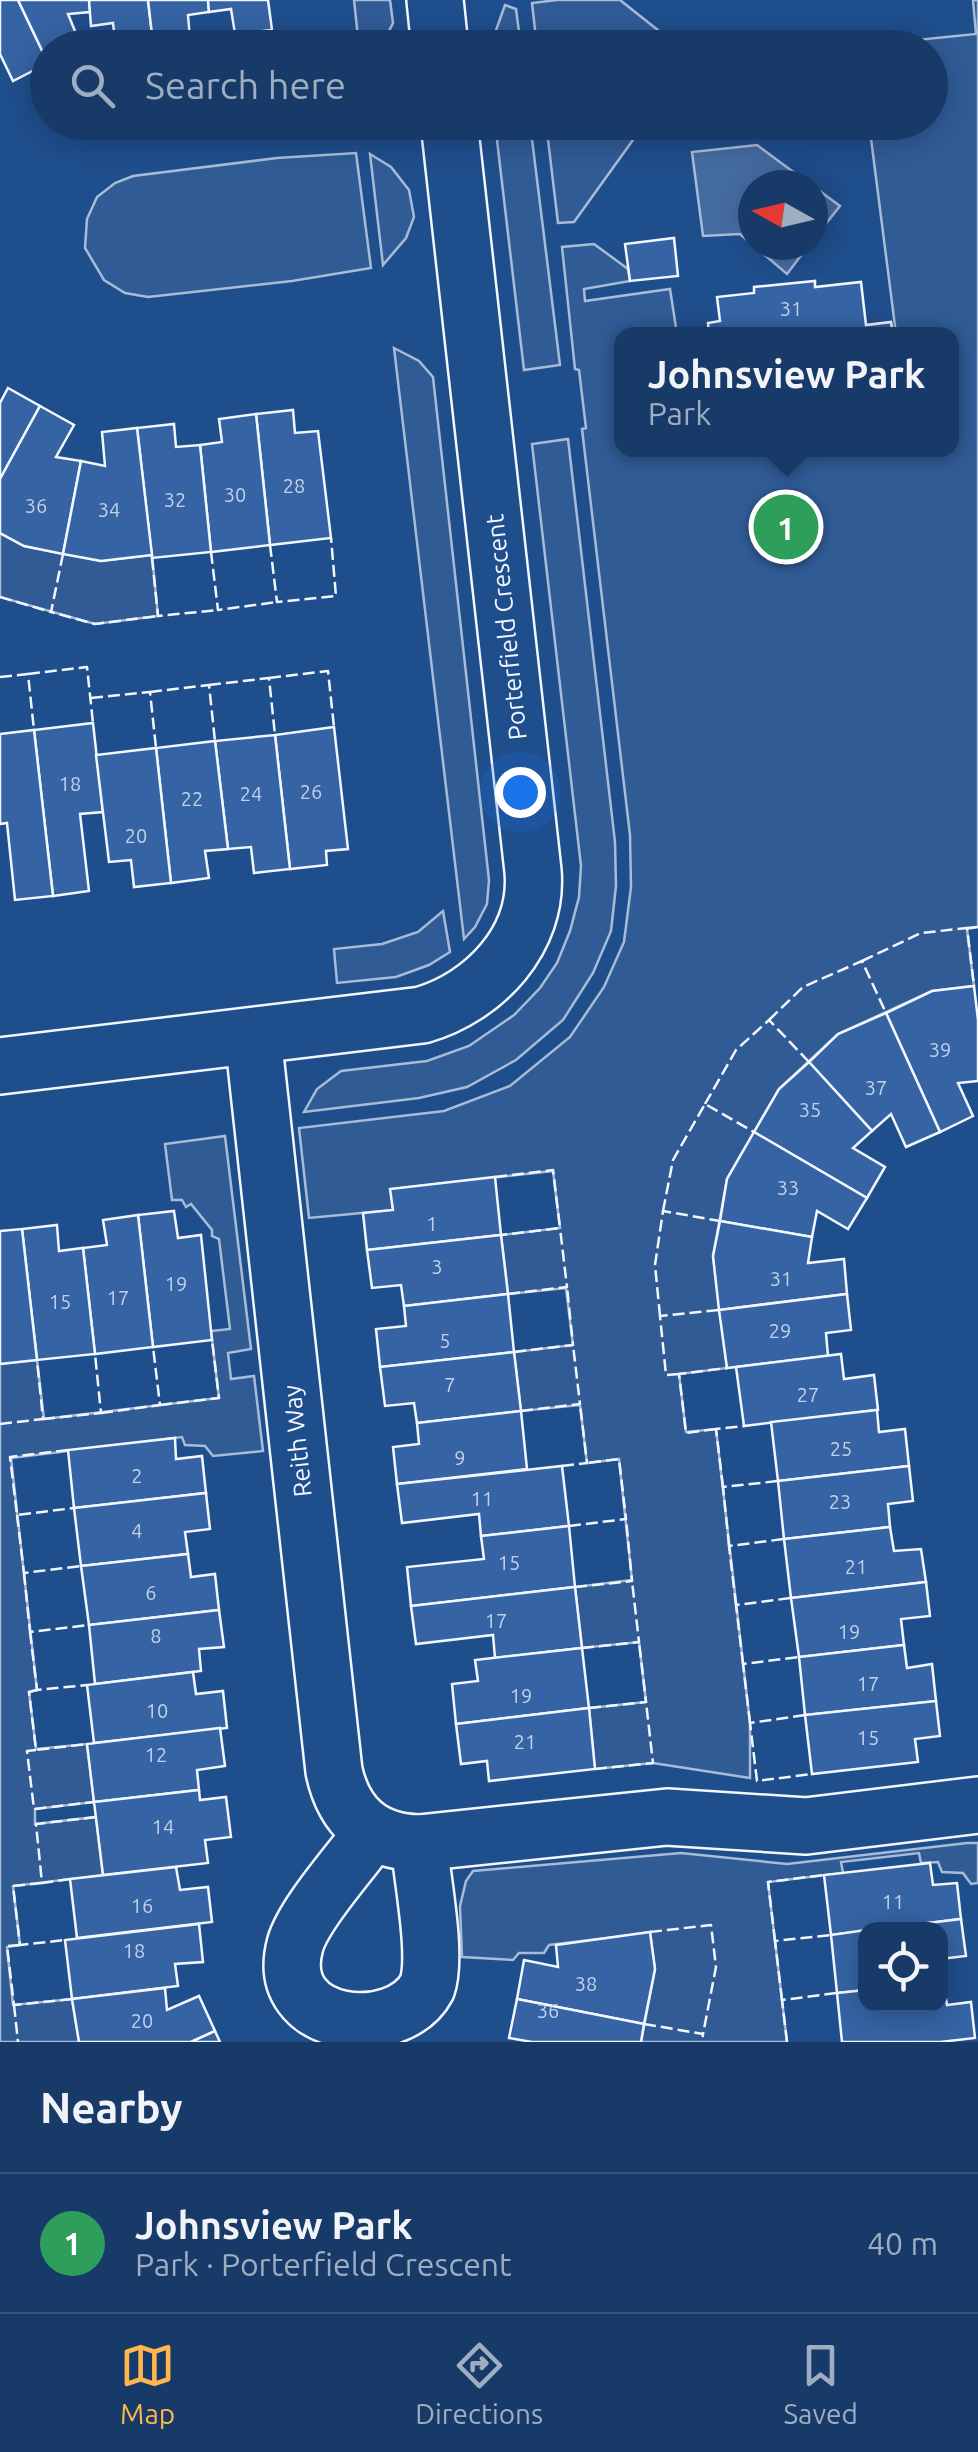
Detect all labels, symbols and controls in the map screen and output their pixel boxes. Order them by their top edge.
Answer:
search box [30,30,948,140]
icon: search [65,58,120,113]
text: Search here [145,64,346,106]
north arrow [738,170,828,260]
house number: 31 [780,297,802,320]
popup [614,327,959,457]
text: Johnsview Park [648,353,925,395]
text: Park [648,395,711,431]
house number: 28 [283,474,305,497]
house number: 30 [224,483,246,506]
house number: 32 [164,488,186,511]
pin: 1 [754,490,818,564]
house number: 36 [25,494,47,517]
house number: 34 [98,498,120,521]
street label: Porterfield Crescent [480,512,532,741]
your location [495,767,546,818]
house number: 18 [59,772,81,795]
house number: 26 [300,780,322,803]
house number: 24 [240,782,262,805]
house number: 22 [181,787,203,810]
house number: 20 [125,824,147,847]
house number: 39 [929,1038,951,1061]
house number: 37 [865,1076,887,1099]
house number: 35 [799,1098,821,1121]
house number: 33 [777,1176,799,1199]
house number: 1 [426,1212,438,1235]
house number: 3 [431,1255,443,1278]
house number: 31 [770,1267,792,1290]
house number: 19 [165,1272,187,1295]
house number: 17 [107,1286,129,1309]
house number: 15 [49,1290,71,1313]
house number: 29 [769,1319,791,1342]
house number: 5 [439,1329,451,1352]
house number: 7 [444,1373,456,1396]
street label: Reith Way [277,1383,317,1499]
house number: 27 [797,1383,819,1406]
house number: 25 [830,1437,852,1460]
house number: 9 [454,1446,466,1469]
house number: 2 [131,1464,143,1487]
house number: 11 [471,1487,493,1510]
house number: 23 [829,1490,851,1513]
house number: 4 [131,1519,143,1542]
house number: 15 [498,1551,520,1574]
house number: 21 [845,1555,867,1578]
house number: 6 [145,1581,157,1604]
house number: 17 [485,1609,507,1632]
house number: 19 [838,1620,860,1643]
house number: 8 [150,1624,162,1647]
house number: 17 [857,1672,879,1695]
house number: 19 [510,1684,532,1707]
house number: 10 [146,1699,168,1722]
house number: 15 [857,1726,879,1749]
house number: 21 [514,1730,536,1753]
house number: 12 [145,1743,167,1766]
house number: 14 [152,1815,174,1838]
house number: 11 [882,1890,904,1913]
house number: 16 [131,1894,153,1917]
map controls [858,1922,948,2012]
button: locate [858,1922,948,2012]
house number: 18 [123,1939,145,1962]
house number: 38 [575,1972,597,1995]
house number: 36 [537,1999,559,2022]
house number: 20 [131,2009,153,2032]
text: Nearby [40,2084,183,2131]
text: Johnsview Park [135,2204,413,2246]
text: 1 [63,2225,82,2261]
text: 40 m [867,2225,938,2261]
text: Park · Porterfield Crescent [135,2246,512,2282]
tab: Map [120,2338,175,2429]
tab: Directions [415,2338,543,2429]
tab: Saved [783,2338,858,2429]

